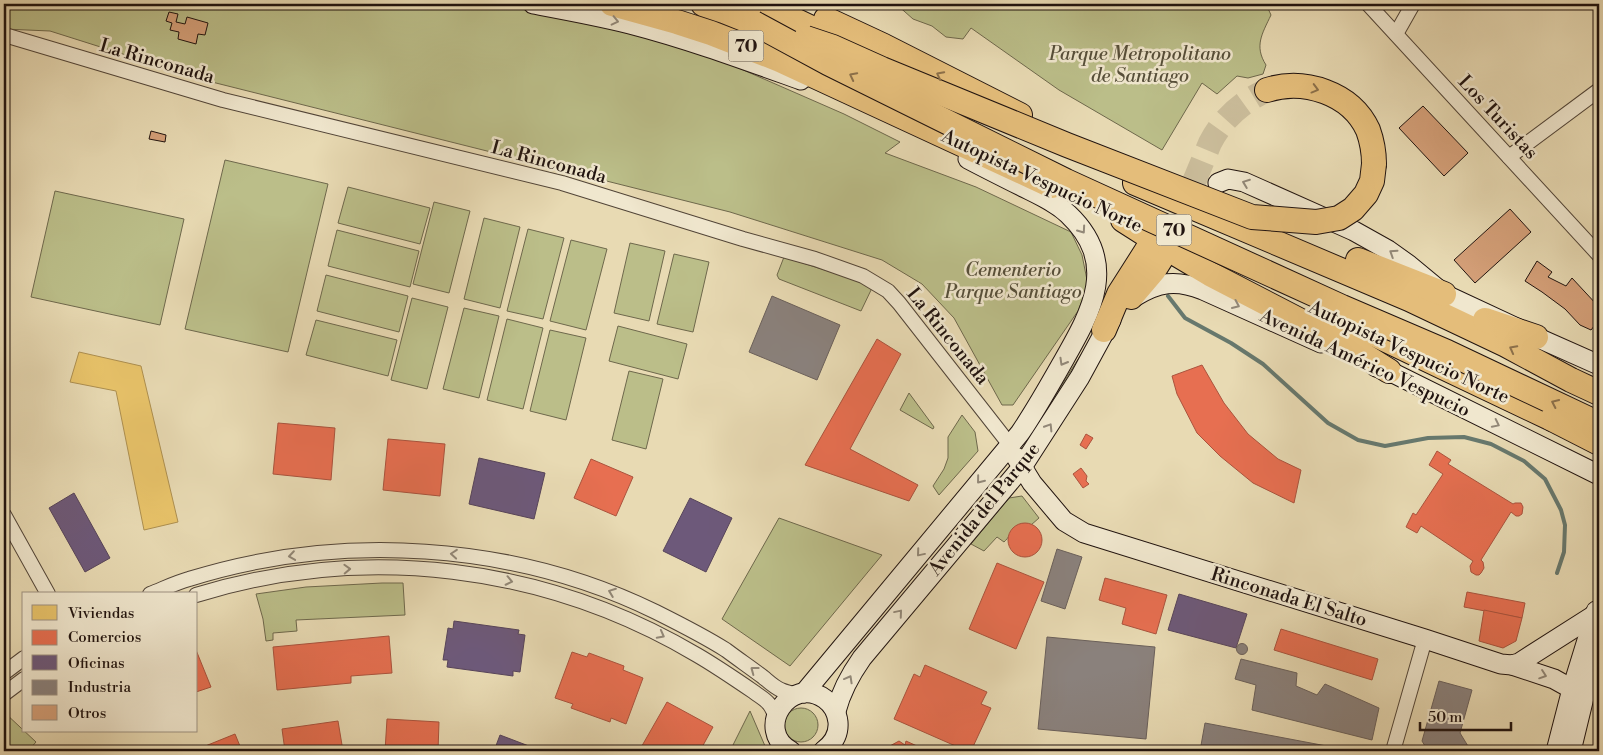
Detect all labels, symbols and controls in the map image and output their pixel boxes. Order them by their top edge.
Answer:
one-way arrow [610,15,619,26]
road number: 70 [728,30,764,61]
street label: La Rinconada [97,33,218,89]
park label: Parque Metropolitano de Santiago [1048,42,1231,88]
street label: Los Turistas [1453,70,1543,164]
one-way arrow [936,71,945,81]
one-way arrow [849,72,858,82]
one-way arrow [1311,84,1319,94]
street label: Autopista Vespucio Norte [937,123,1146,238]
street label: La Rinconada [489,135,610,189]
one-way arrow [1242,179,1251,190]
road number: 70 [1156,214,1192,246]
one-way arrow [1076,224,1085,234]
one-way arrow [1389,250,1398,259]
park label: Cementerio Parque Santiago [943,258,1082,304]
street label: La Rinconada [901,282,995,390]
street label: Autopista Vespucio Norte [1304,294,1513,409]
one-way arrow [1230,298,1239,308]
street label: Avenida Américo Vespucio [1255,303,1474,422]
one-way arrow [1509,345,1518,355]
one-way arrow [1059,357,1069,366]
one-way arrow [1551,398,1560,409]
one-way arrow [1490,418,1499,428]
one-way arrow [1042,423,1052,432]
street label: Avenida del Parque [922,438,1045,581]
one-way arrow [977,474,985,483]
one-way arrow [916,548,925,557]
one-way arrow [450,549,458,560]
one-way arrow [288,550,296,561]
street label: Rinconada El Salto [1208,562,1370,632]
one-way arrow [344,564,352,574]
one-way arrow [504,575,513,586]
one-way arrow [608,588,617,599]
legend [22,592,198,732]
text: Viviendas [67,604,134,623]
one-way arrow [893,609,902,618]
text: Comercios [68,628,141,647]
one-way arrow [656,629,665,639]
text: Oficinas [68,654,125,673]
one-way arrow [750,667,760,676]
one-way arrow [1538,670,1546,680]
one-way arrow [842,675,852,684]
text: Industria [68,678,131,697]
scale bar [1420,700,1512,732]
text: Otros [68,704,106,723]
text: 50 m [1428,708,1462,727]

